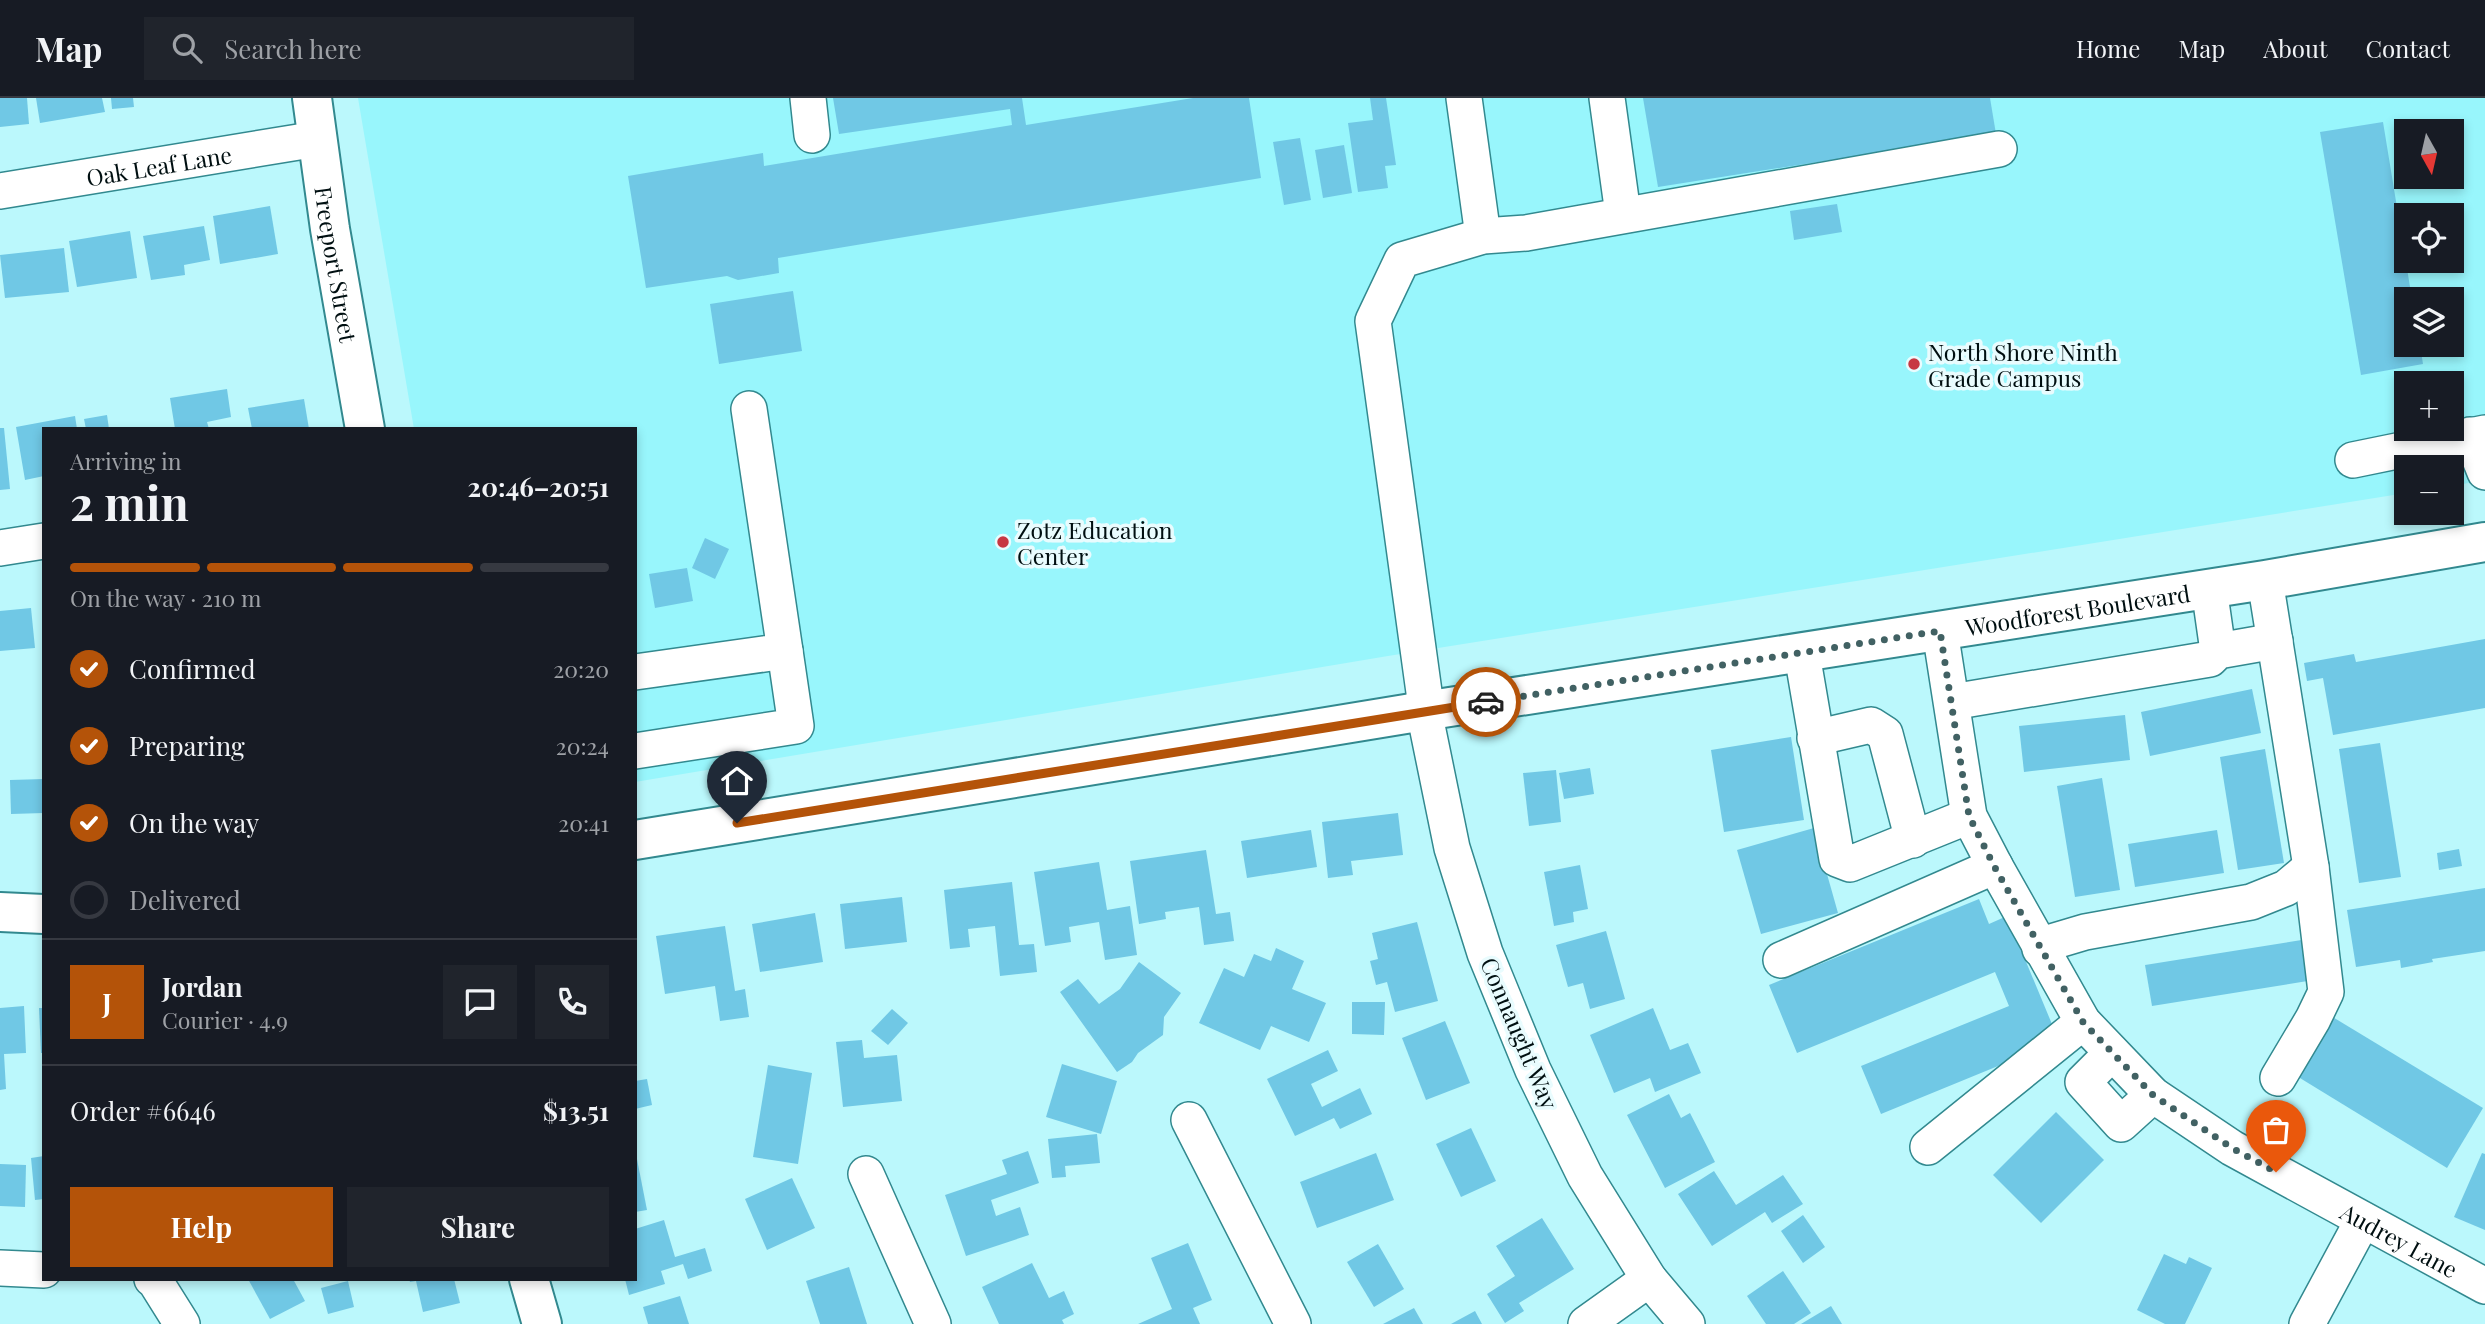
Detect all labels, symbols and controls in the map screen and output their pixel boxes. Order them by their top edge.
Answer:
search box [144,17,634,80]
text: Map [35,26,102,70]
icon: search [168,29,206,67]
text: Search here [224,31,362,66]
text: Home [2076,32,2140,64]
text: Map [2178,32,2225,64]
text: About [2263,32,2327,64]
text: Contact [2365,32,2450,64]
north arrow [2394,119,2464,189]
map controls [2394,119,2464,525]
street label: Oak Leaf Lane [84,138,234,192]
street label: Freeport Street [309,184,365,345]
button: locate [2394,203,2464,273]
button: layers [2394,287,2464,357]
place label: North Shore Ninth Grade Campus [1928,336,2118,393]
marker: North Shore Ninth Grade Campus [1906,356,1922,372]
button: + [2394,371,2464,441]
text: Arriving in [70,445,182,476]
button: − [2394,455,2464,525]
text: 20:46–20:51 [468,469,609,504]
text: 2 min [70,471,189,533]
place label: Zotz Education Center [1017,514,1173,571]
marker: Zotz Education Center [995,534,1011,550]
street label: Woodforest Boulevard [1962,576,2192,642]
text: On the way · 210 m [70,582,262,613]
icon: check [70,650,108,688]
text: Confirmed [129,651,256,686]
text: 20:20 [553,653,609,684]
courier [1451,667,1521,737]
icon: car [1467,683,1505,721]
icon: check [70,727,108,765]
text: Preparing [129,728,245,763]
text: 20:24 [556,730,609,761]
pin [707,751,767,823]
icon: home [718,762,756,800]
icon: check [70,804,108,842]
text: On the way [129,805,259,840]
text: 20:41 [558,807,609,838]
text: Delivered [129,882,241,917]
street label: Connaught Way [1474,953,1566,1114]
button: chat [443,965,517,1039]
button: phone [535,965,609,1039]
text: Jordan [162,969,242,1004]
text: J [102,985,112,1020]
text: Courier · 4.9 [162,1004,288,1035]
text: Order #6646 [70,1093,216,1128]
text: $13.51 [543,1093,609,1128]
pin [2246,1100,2306,1172]
icon: bag [2257,1111,2295,1149]
button: Help [70,1187,333,1267]
button: Share [347,1187,609,1267]
street label: Audrey Lane [2335,1195,2464,1284]

